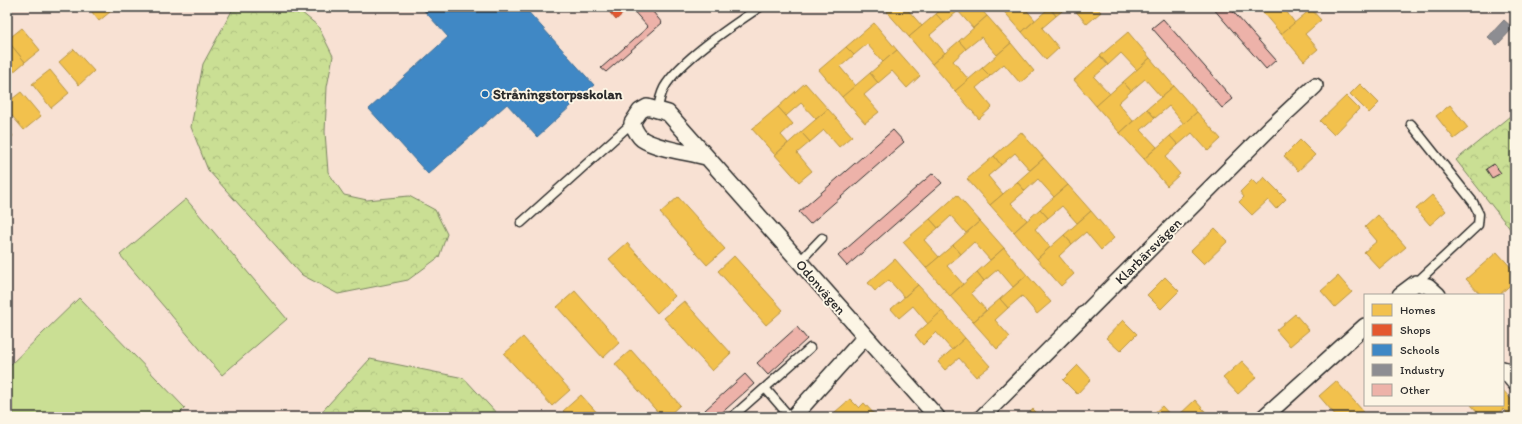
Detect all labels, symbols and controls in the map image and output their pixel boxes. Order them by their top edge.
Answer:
place label: Stråningstorpsskolan [493,86,623,103]
marker: Stråningstorpsskolan [480,89,490,99]
street label: Klarbärsvägen [1112,214,1185,288]
street label: Odonvägen [792,256,850,319]
legend [1364,294,1504,406]
text: Homes [1400,303,1436,317]
text: Shops [1400,323,1431,337]
text: Schools [1400,343,1439,357]
text: Industry [1400,363,1445,377]
text: Other [1400,383,1430,397]

